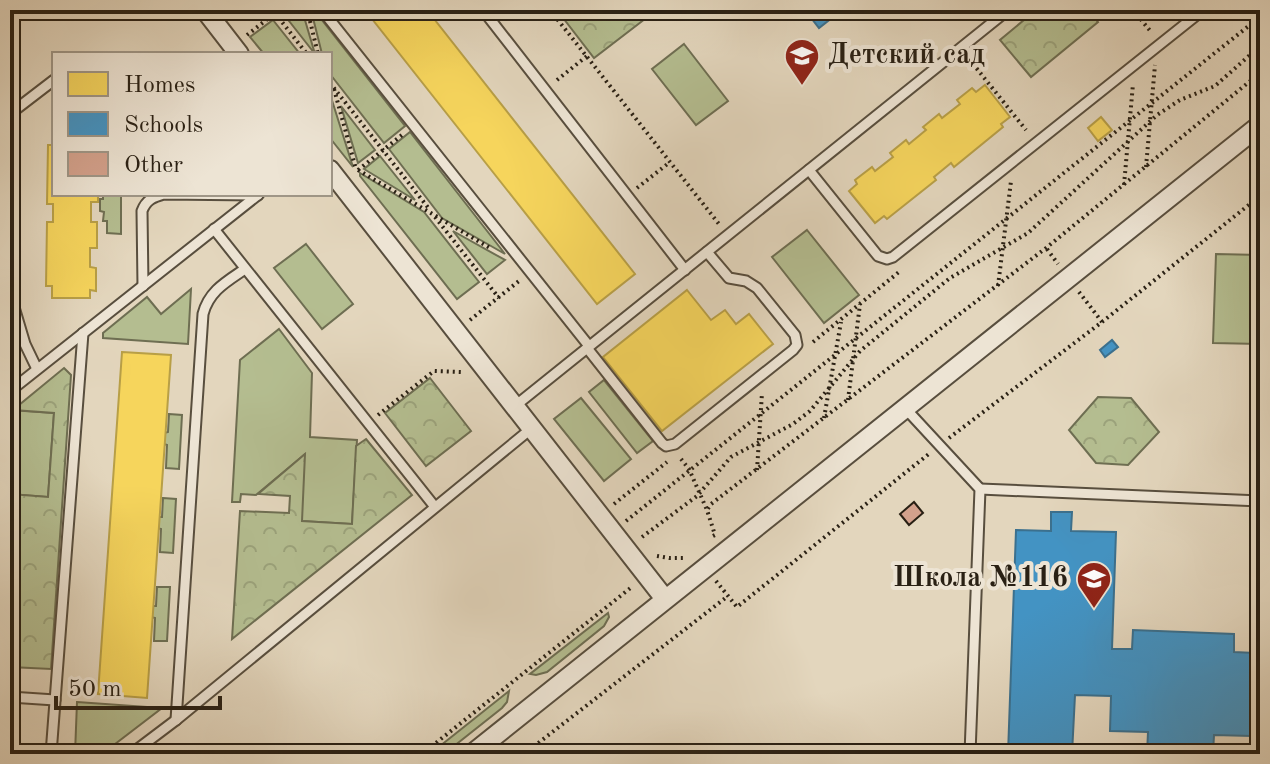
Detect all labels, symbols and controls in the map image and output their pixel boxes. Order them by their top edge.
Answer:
school or university icon: Детский сад [783,37,821,87]
place label: Детский сад [828,42,985,70]
legend [52,52,332,196]
text: Homes [124,74,195,98]
text: Schools [124,114,203,138]
text: Other [124,154,183,178]
school or university icon: Школа №116 [1075,560,1113,610]
place label: Школа №116 [893,564,1068,593]
scale bar [56,660,220,710]
text: 50 m [68,678,122,702]

